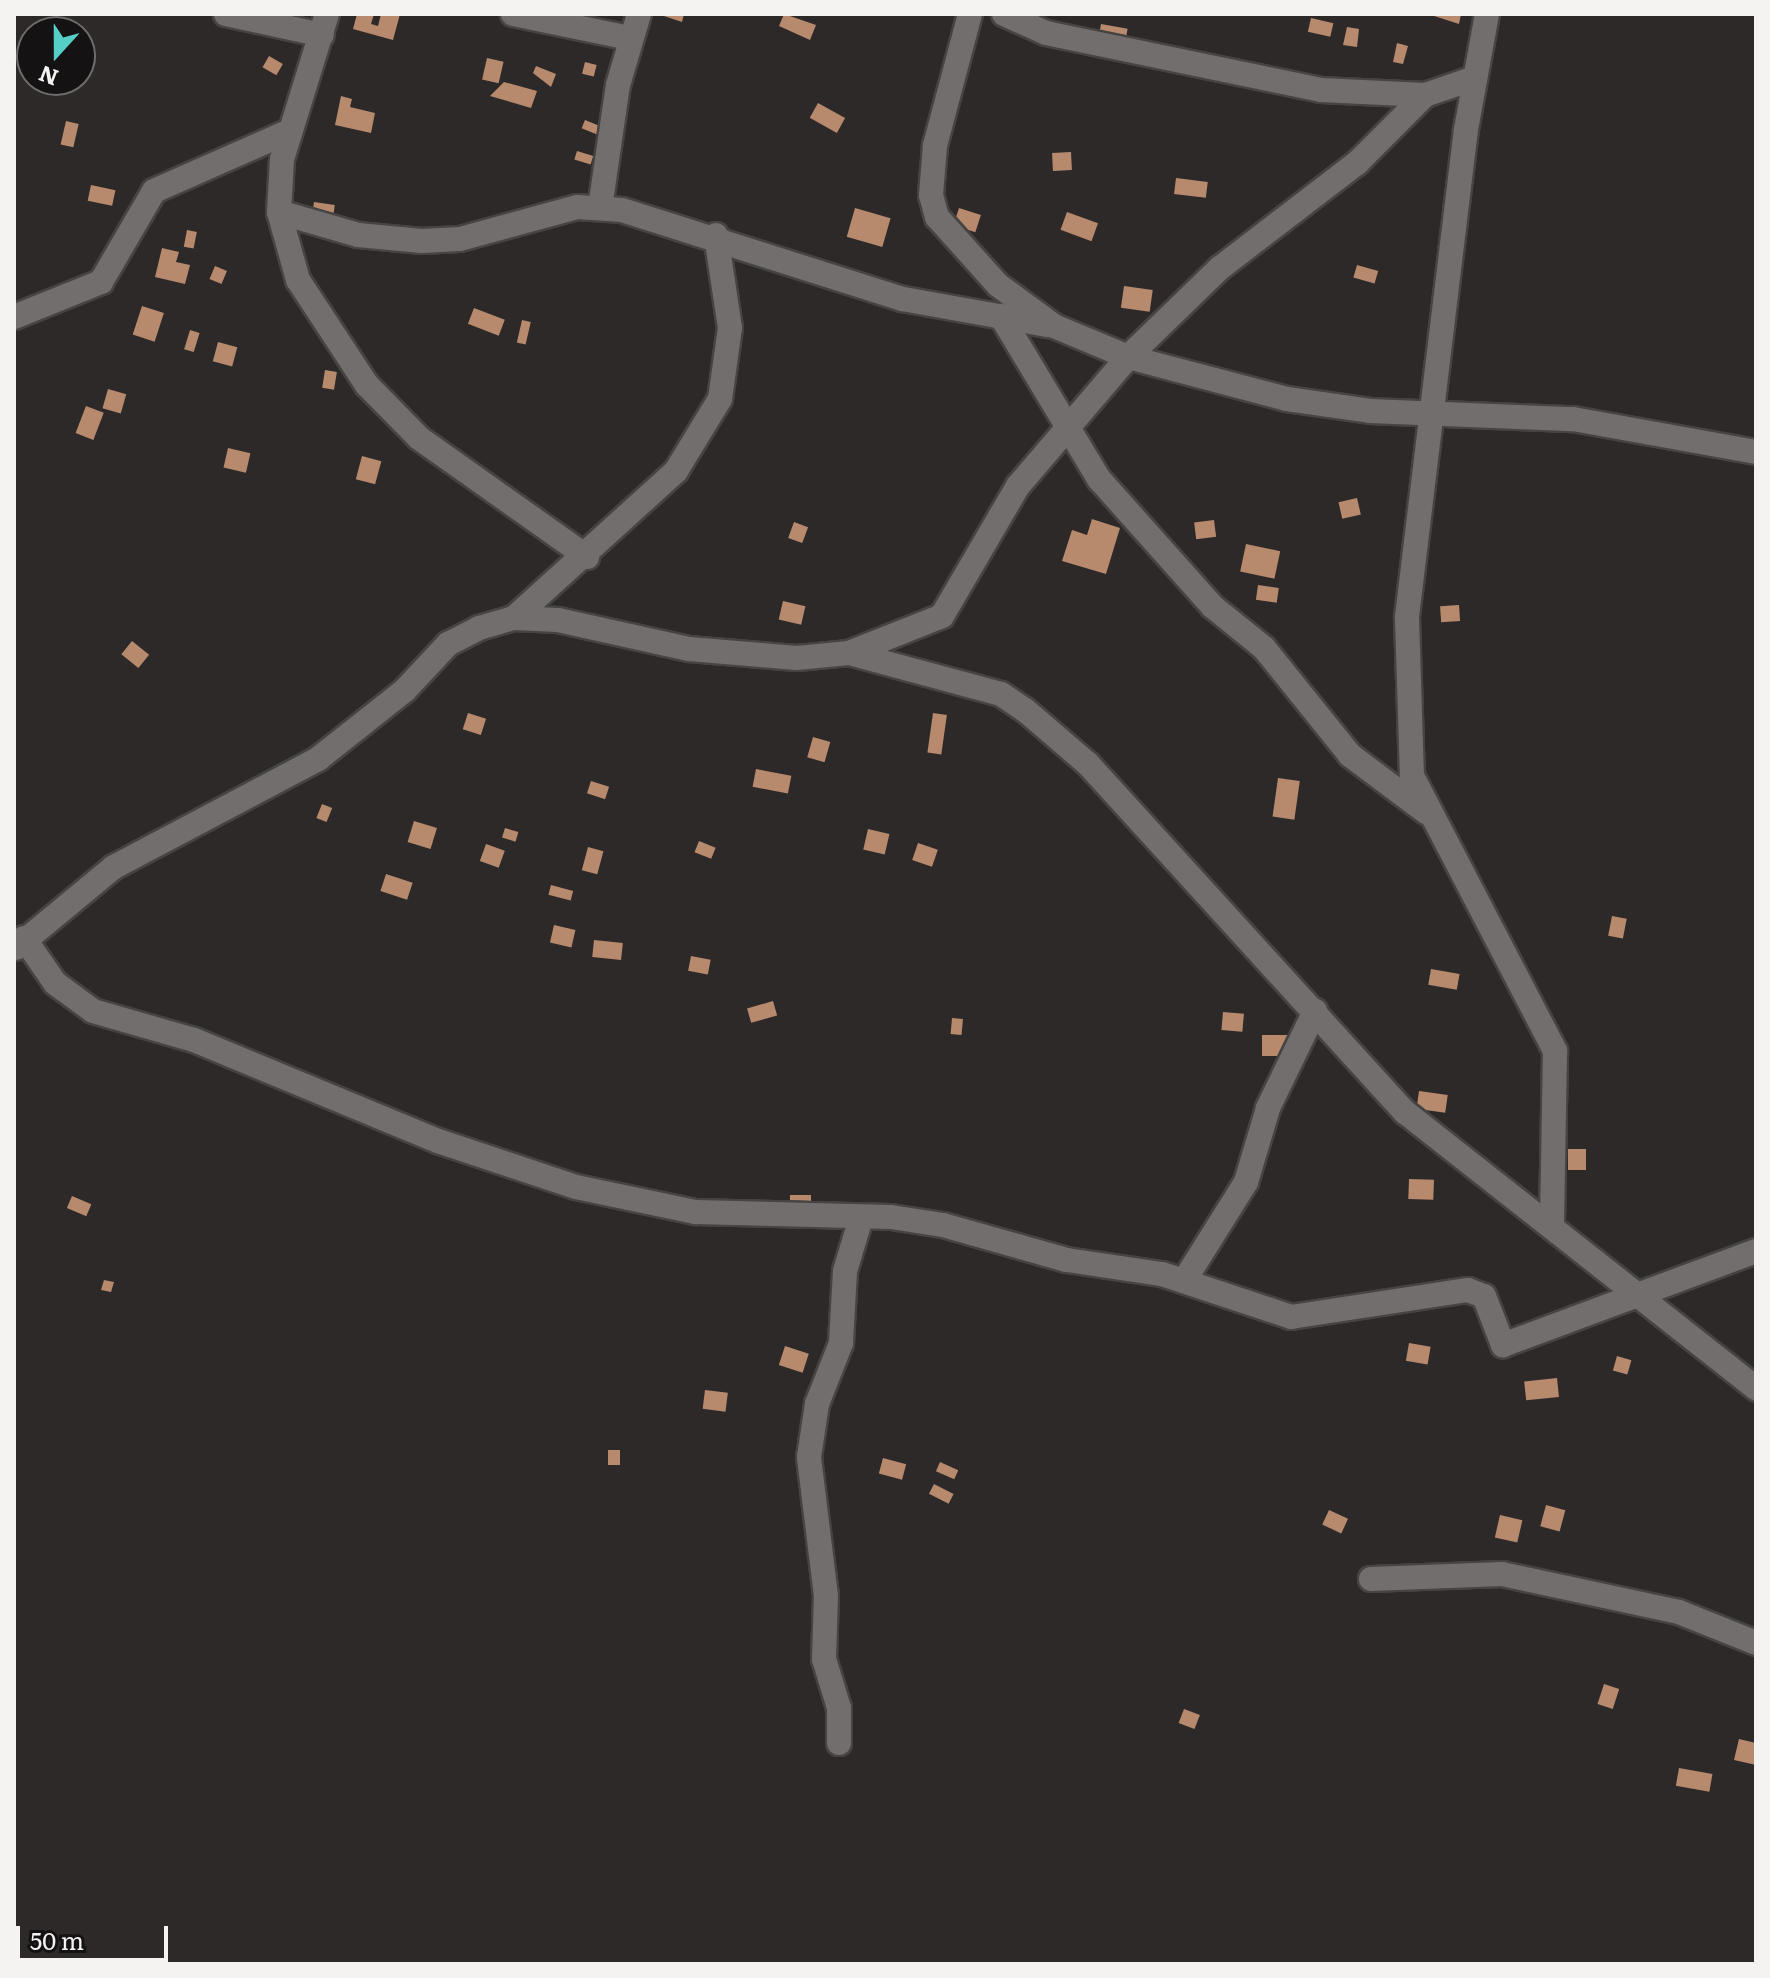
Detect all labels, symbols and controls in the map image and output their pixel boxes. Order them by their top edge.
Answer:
north arrow [16,16,96,96]
text: N [33,58,62,96]
scale bar [20,1910,172,1960]
text: 50 m [30,1922,84,1957]

